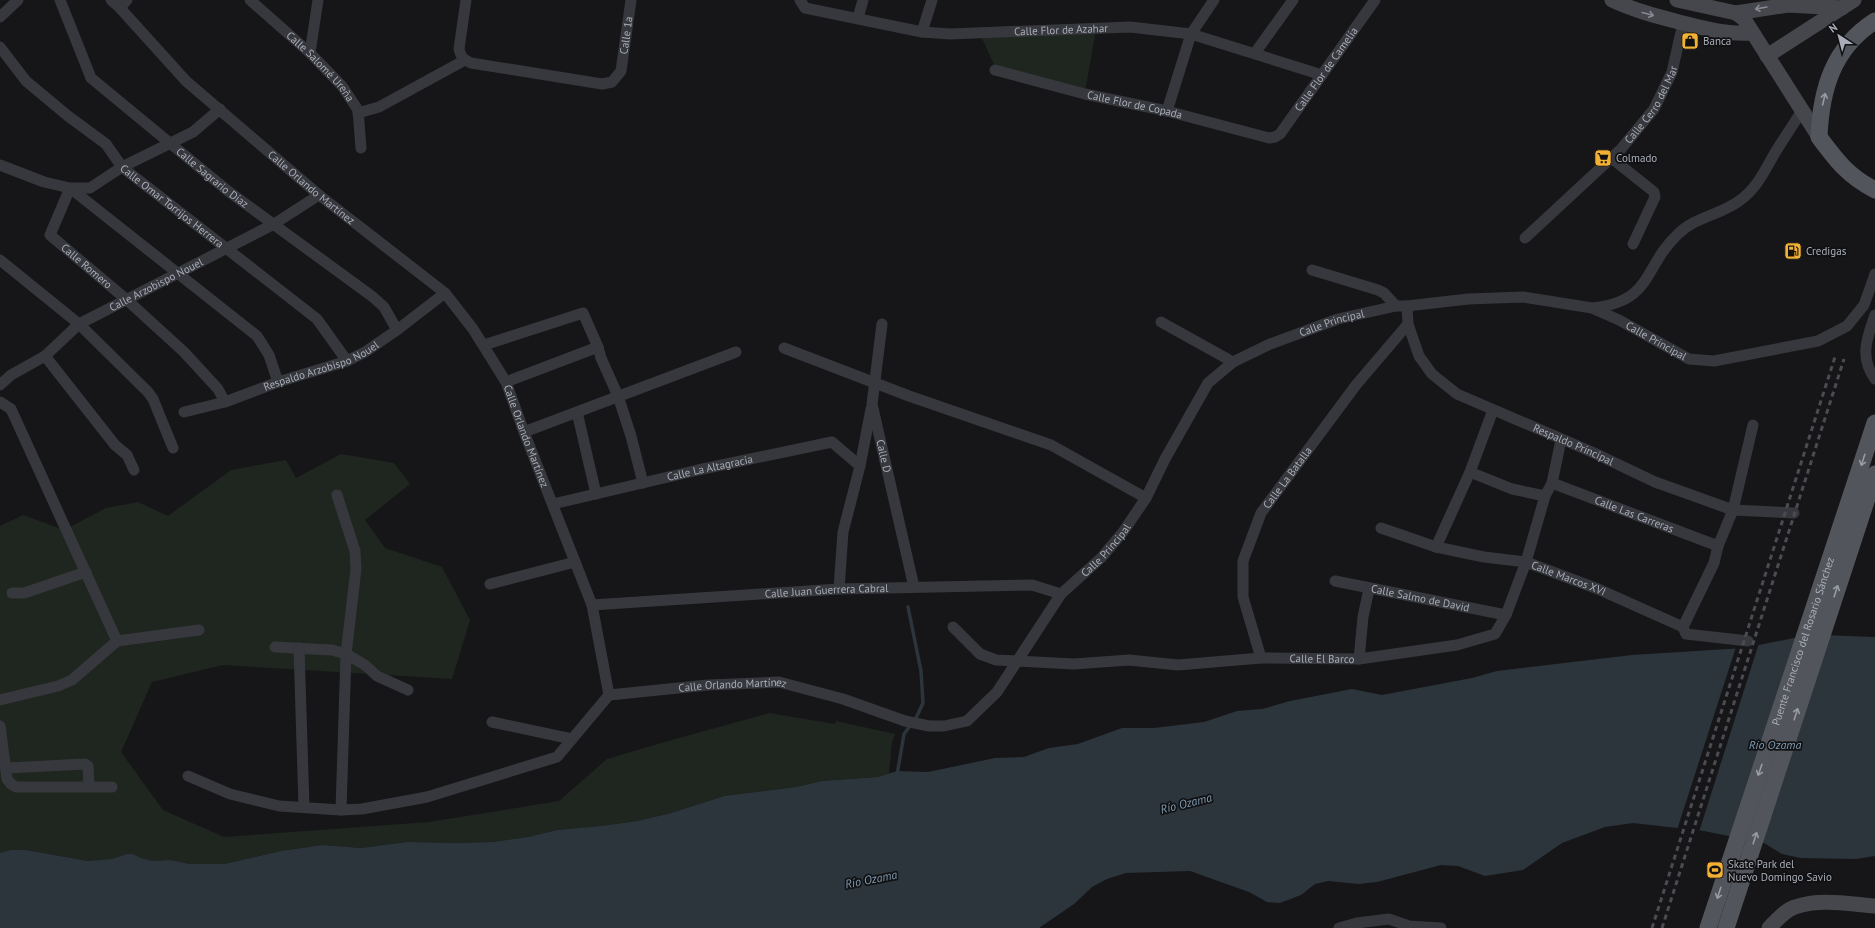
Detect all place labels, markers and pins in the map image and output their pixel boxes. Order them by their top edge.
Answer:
shop icon: Banca [1680,31,1700,51]
place label: Banca [1703,34,1731,48]
supermarket icon: Colmado [1593,148,1613,168]
place label: Colmado [1616,151,1657,165]
fuel station icon: Credigas [1783,241,1803,261]
place label: Credigas [1806,244,1847,258]
place label: Skate Park del Nuevo Domingo Savio [1728,857,1832,884]
sports icon: Skate Park del Nuevo Domingo Savio [1705,860,1725,880]

